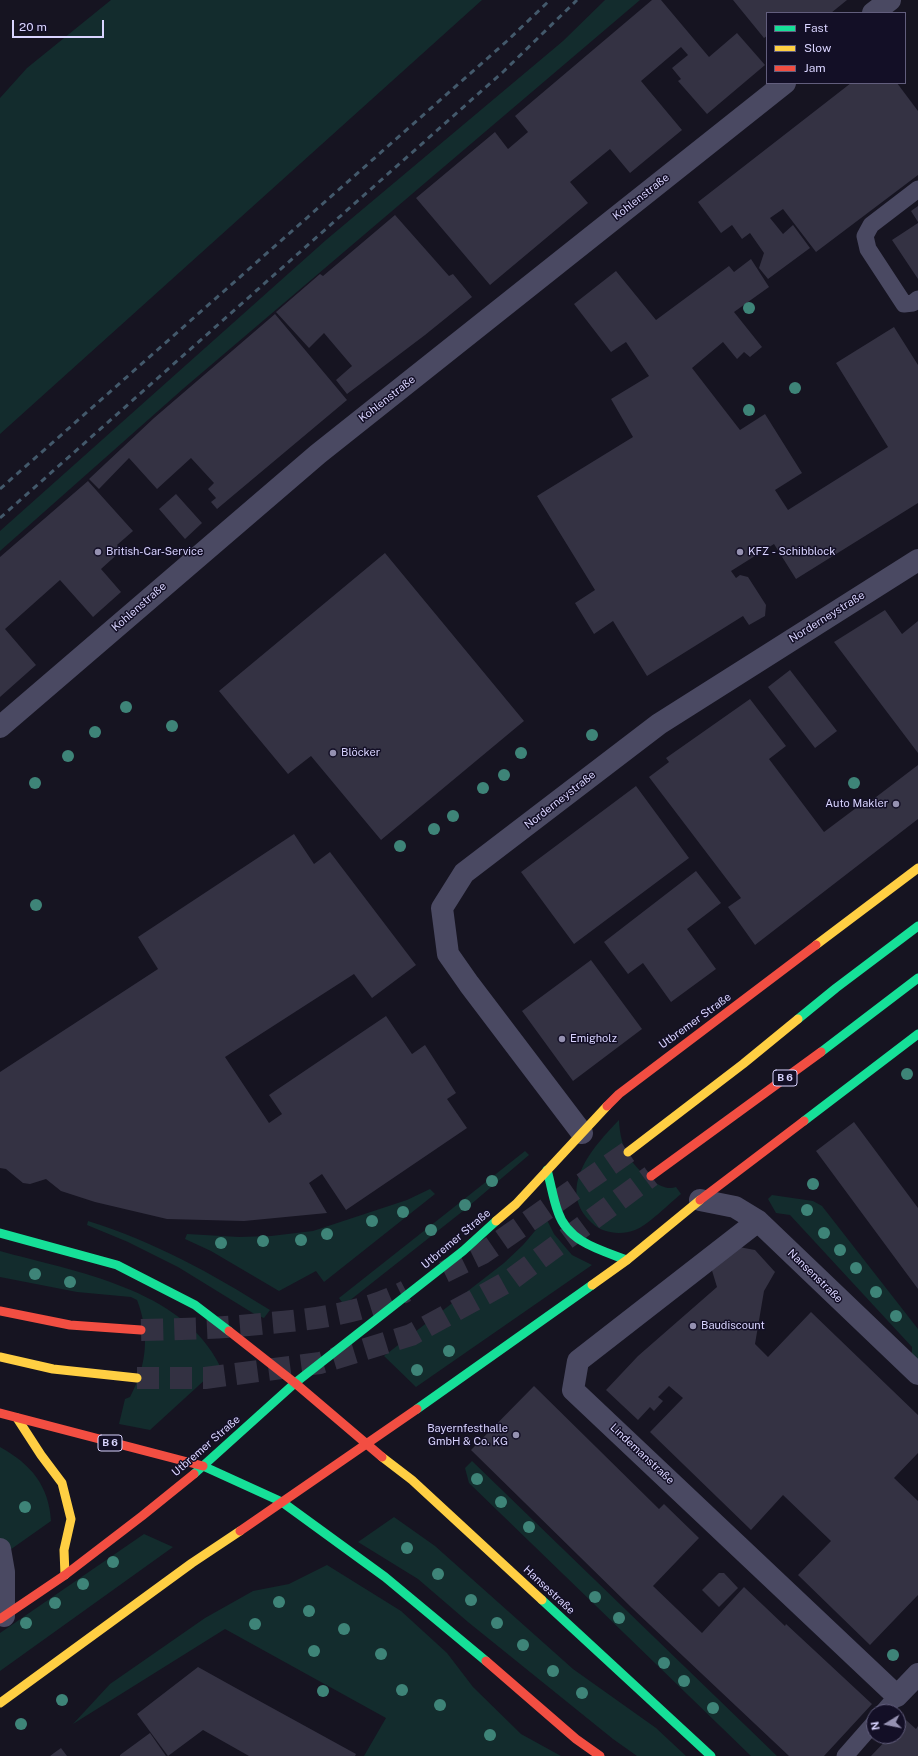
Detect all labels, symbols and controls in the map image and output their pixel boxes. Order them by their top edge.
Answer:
scale bar [14,12,106,38]
legend [766,12,906,84]
text: 20 m [19,20,47,34]
text: Fast [804,21,828,35]
text: Slow [804,41,831,55]
text: Jam [804,61,826,75]
street label: Kohlenstraße [610,171,672,223]
street label: Kohlenstraße [356,373,418,425]
place label: British-Car-Service [106,545,203,559]
place label: KFZ - Schibblock [748,545,835,559]
marker: British-Car-Service [93,547,103,557]
marker: KFZ - Schibblock [735,547,745,557]
street label: Kohlenstraße [109,580,169,634]
street label: Norderneystraße [787,588,867,646]
place label: Blöcker [341,746,380,760]
marker: Blöcker [328,748,338,758]
street label: Norderneystraße [522,768,598,832]
place label: Auto Makler [825,797,888,811]
marker: Auto Makler [891,799,901,809]
street label: Utbremer Straße [656,990,734,1052]
place label: Emigholz [570,1032,617,1046]
marker: Emigholz [557,1034,567,1044]
road number: B 6 [773,1070,797,1086]
street label: Utbremer Straße [419,1206,493,1272]
street label: Nansenstraße [785,1246,845,1306]
place label: Baudiscount [701,1319,765,1333]
marker: Baudiscount [688,1321,698,1331]
street label: Utbremer Straße [169,1413,243,1479]
street label: Lindemanstraße [607,1421,677,1487]
place label: Bayernfesthalle GmbH & Co. KG [427,1422,508,1448]
marker: Bayernfesthalle GmbH & Co. KG [511,1430,521,1440]
road number: B 6 [98,1435,122,1451]
street label: Hansestraße [521,1563,577,1617]
north arrow [866,1704,906,1744]
text: N [869,1721,882,1731]

